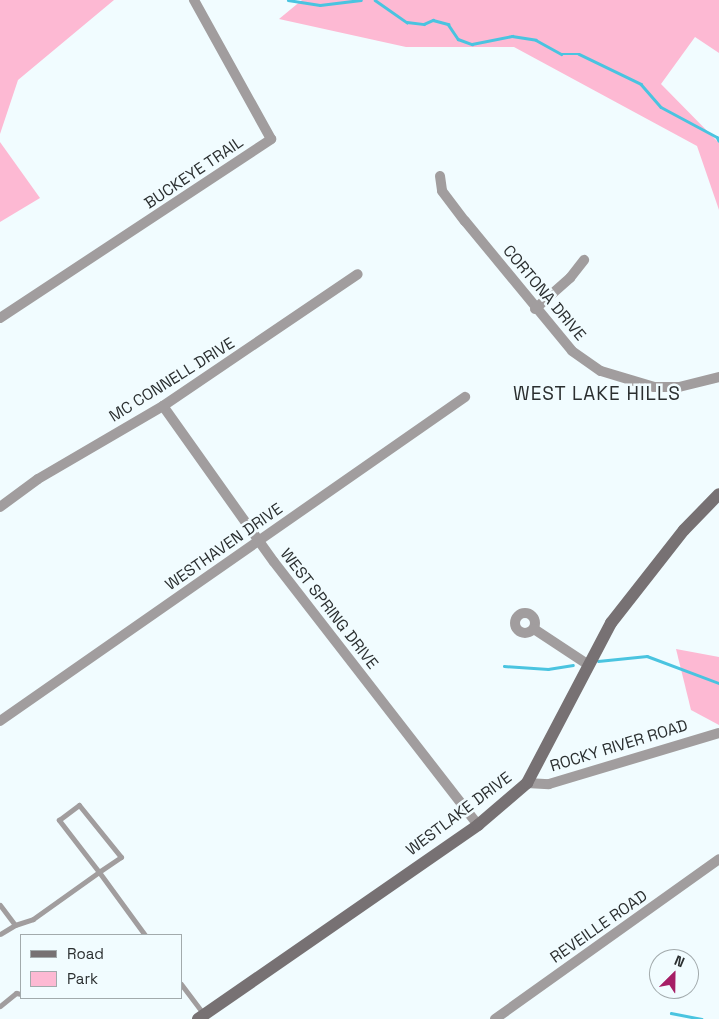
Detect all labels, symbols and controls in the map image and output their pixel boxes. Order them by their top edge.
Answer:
street label: BUCKEYE TRAIL [141,133,247,213]
street label: CORTONA DRIVE [498,241,590,345]
street label: MC CONNELL DRIVE [106,334,238,426]
district label: WEST LAKE HILLS [511,383,683,405]
street label: WESTHAVEN DRIVE [162,499,286,595]
street label: WEST SPRING DRIVE [276,545,382,673]
street label: ROCKY RIVER ROAD [548,716,690,776]
street label: WESTLAKE DRIVE [403,768,515,860]
street label: REVEILLE ROAD [547,886,651,968]
legend [20,934,182,999]
text: Road [67,944,104,963]
north arrow [649,949,699,999]
text: N [672,951,687,971]
text: Park [67,969,98,988]

